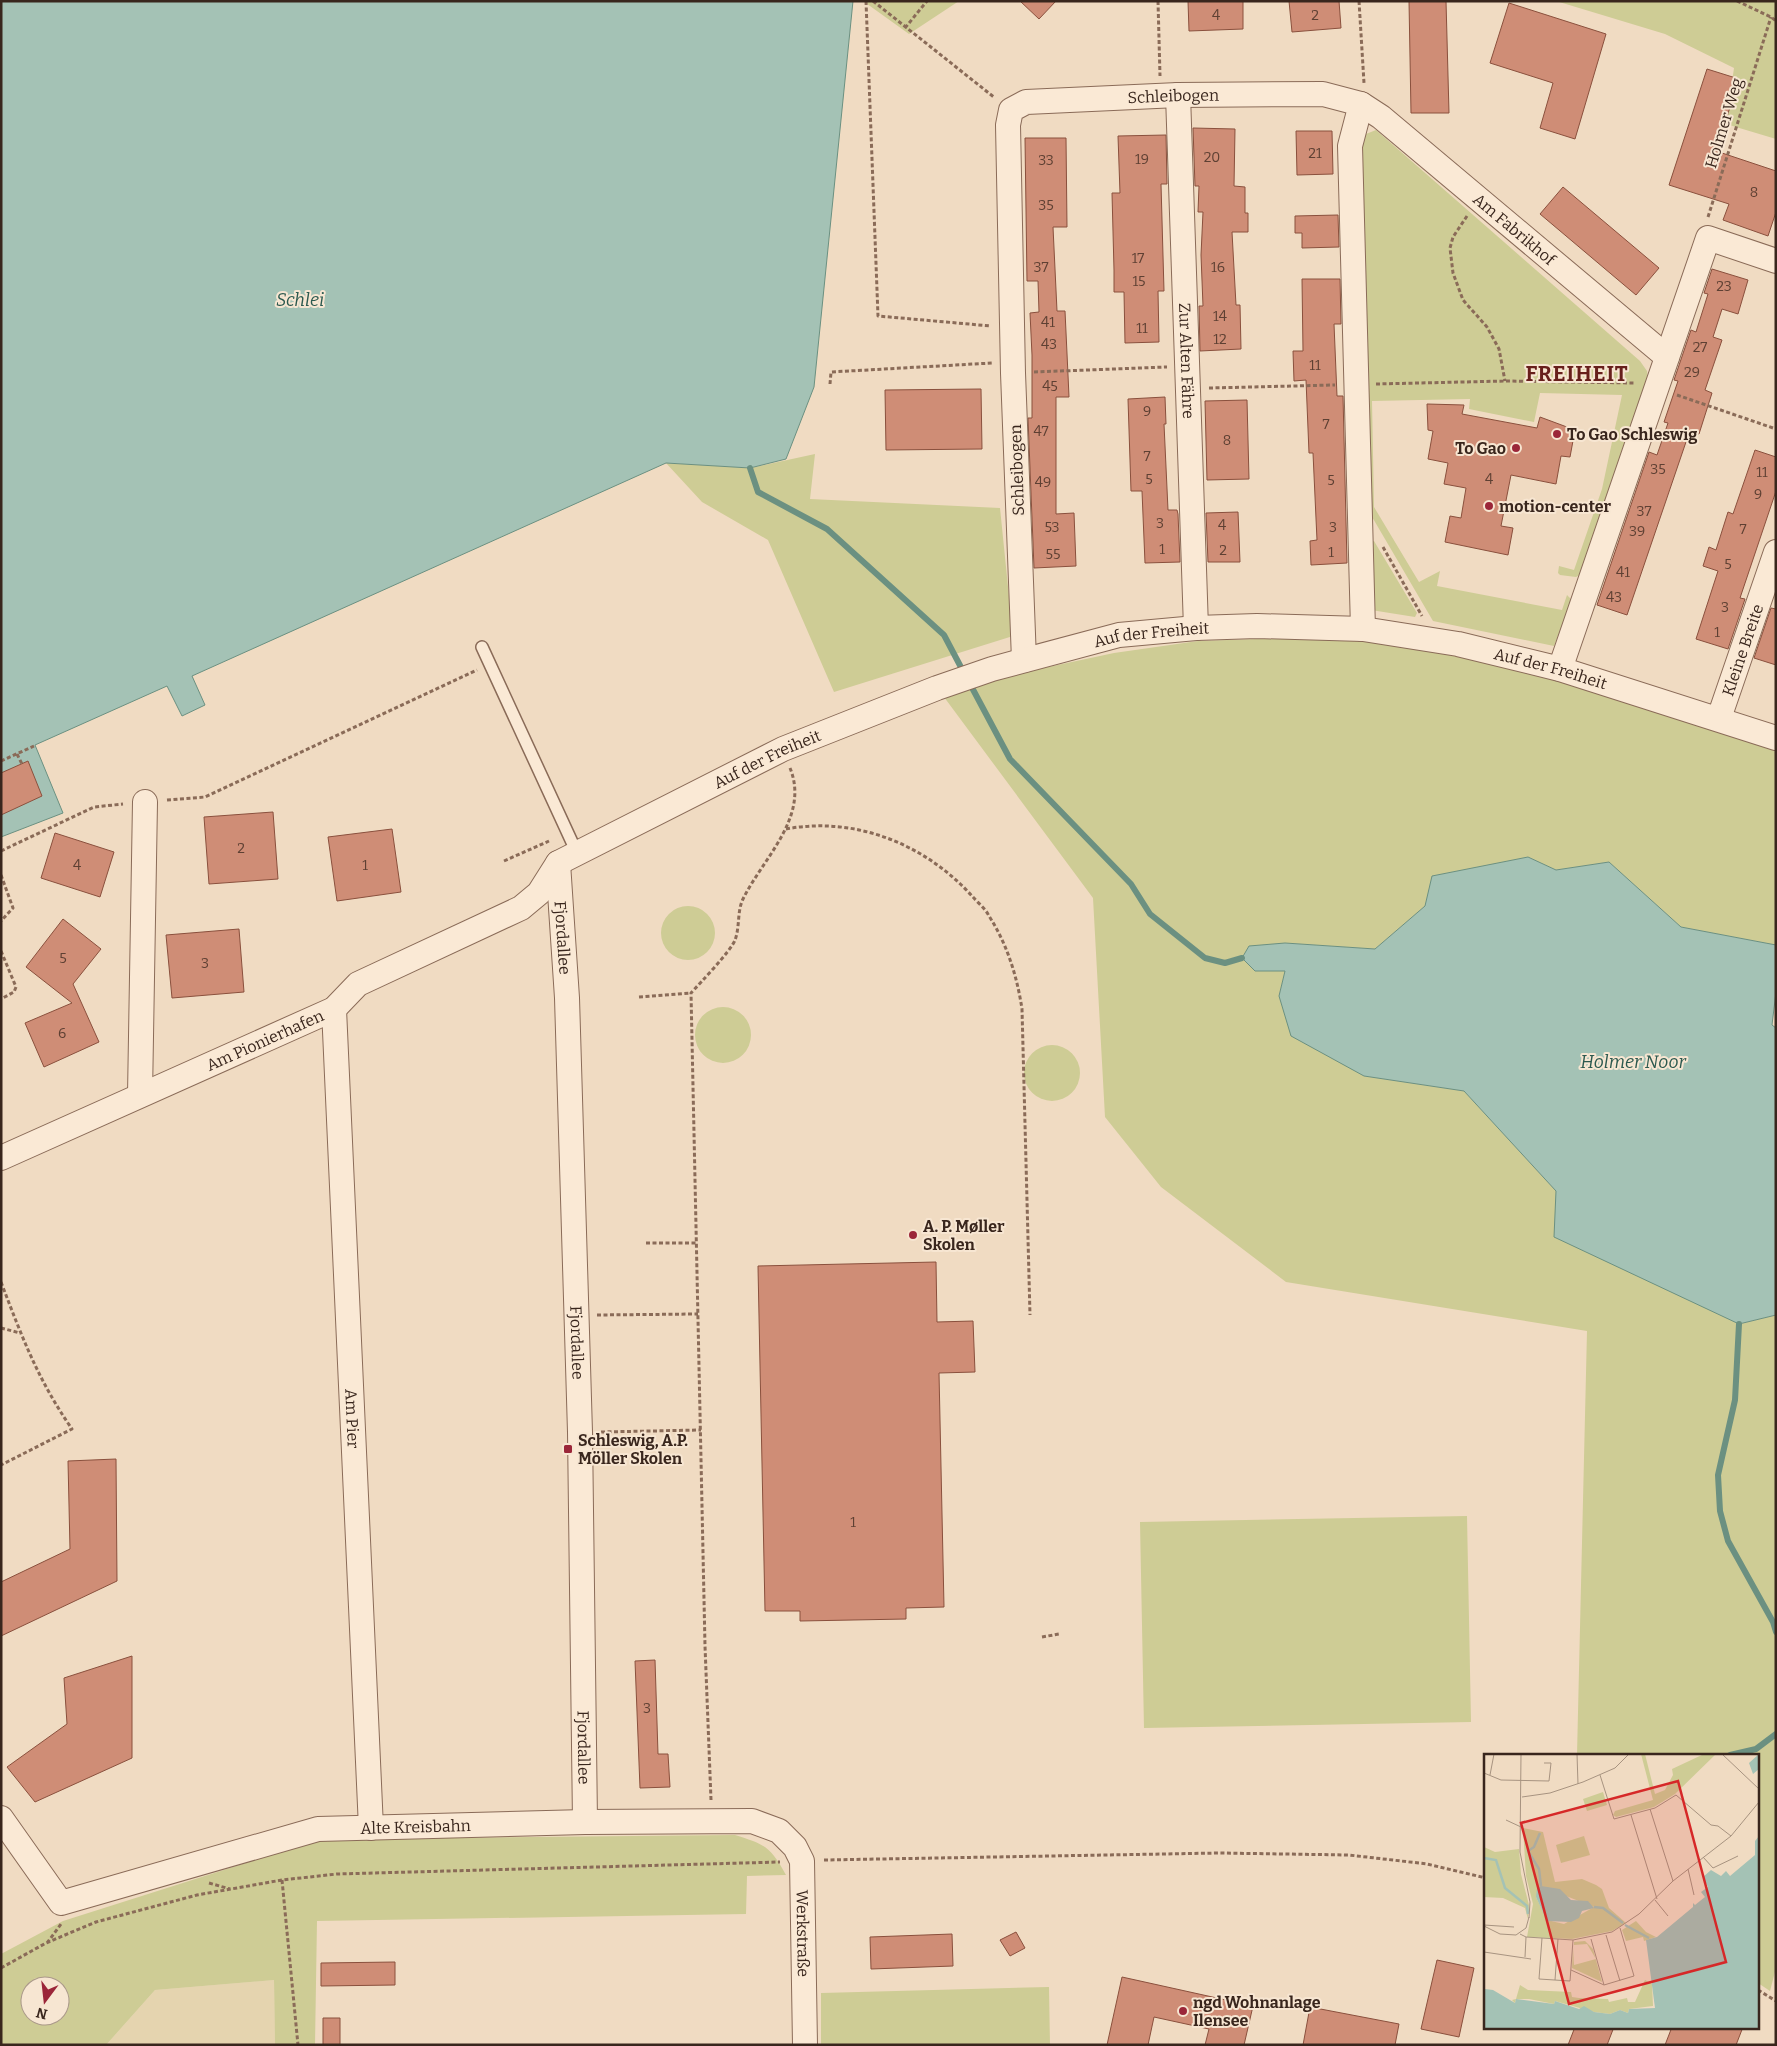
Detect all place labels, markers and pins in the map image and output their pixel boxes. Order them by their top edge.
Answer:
place label: To Gao Schleswig [1567,425,1697,444]
marker: To Gao Schleswig [1551,428,1563,440]
place label: To Gao [1455,439,1506,458]
marker: To Gao [1510,442,1522,454]
place label: motion-center [1499,497,1611,516]
marker: motion-center [1483,500,1495,512]
place label: A. P. Møller Skolen [923,1217,1005,1254]
marker: A. P. Møller Skolen [907,1229,919,1241]
place label: Schleswig, A.P. Möller Skolen [578,1431,688,1468]
marker: Schleswig, A.P. Möller Skolen [562,1443,574,1455]
place label: ngd Wohnanlage Ilensee [1193,1993,1321,2030]
marker: ngd Wohnanlage Ilensee [1177,2005,1189,2017]

